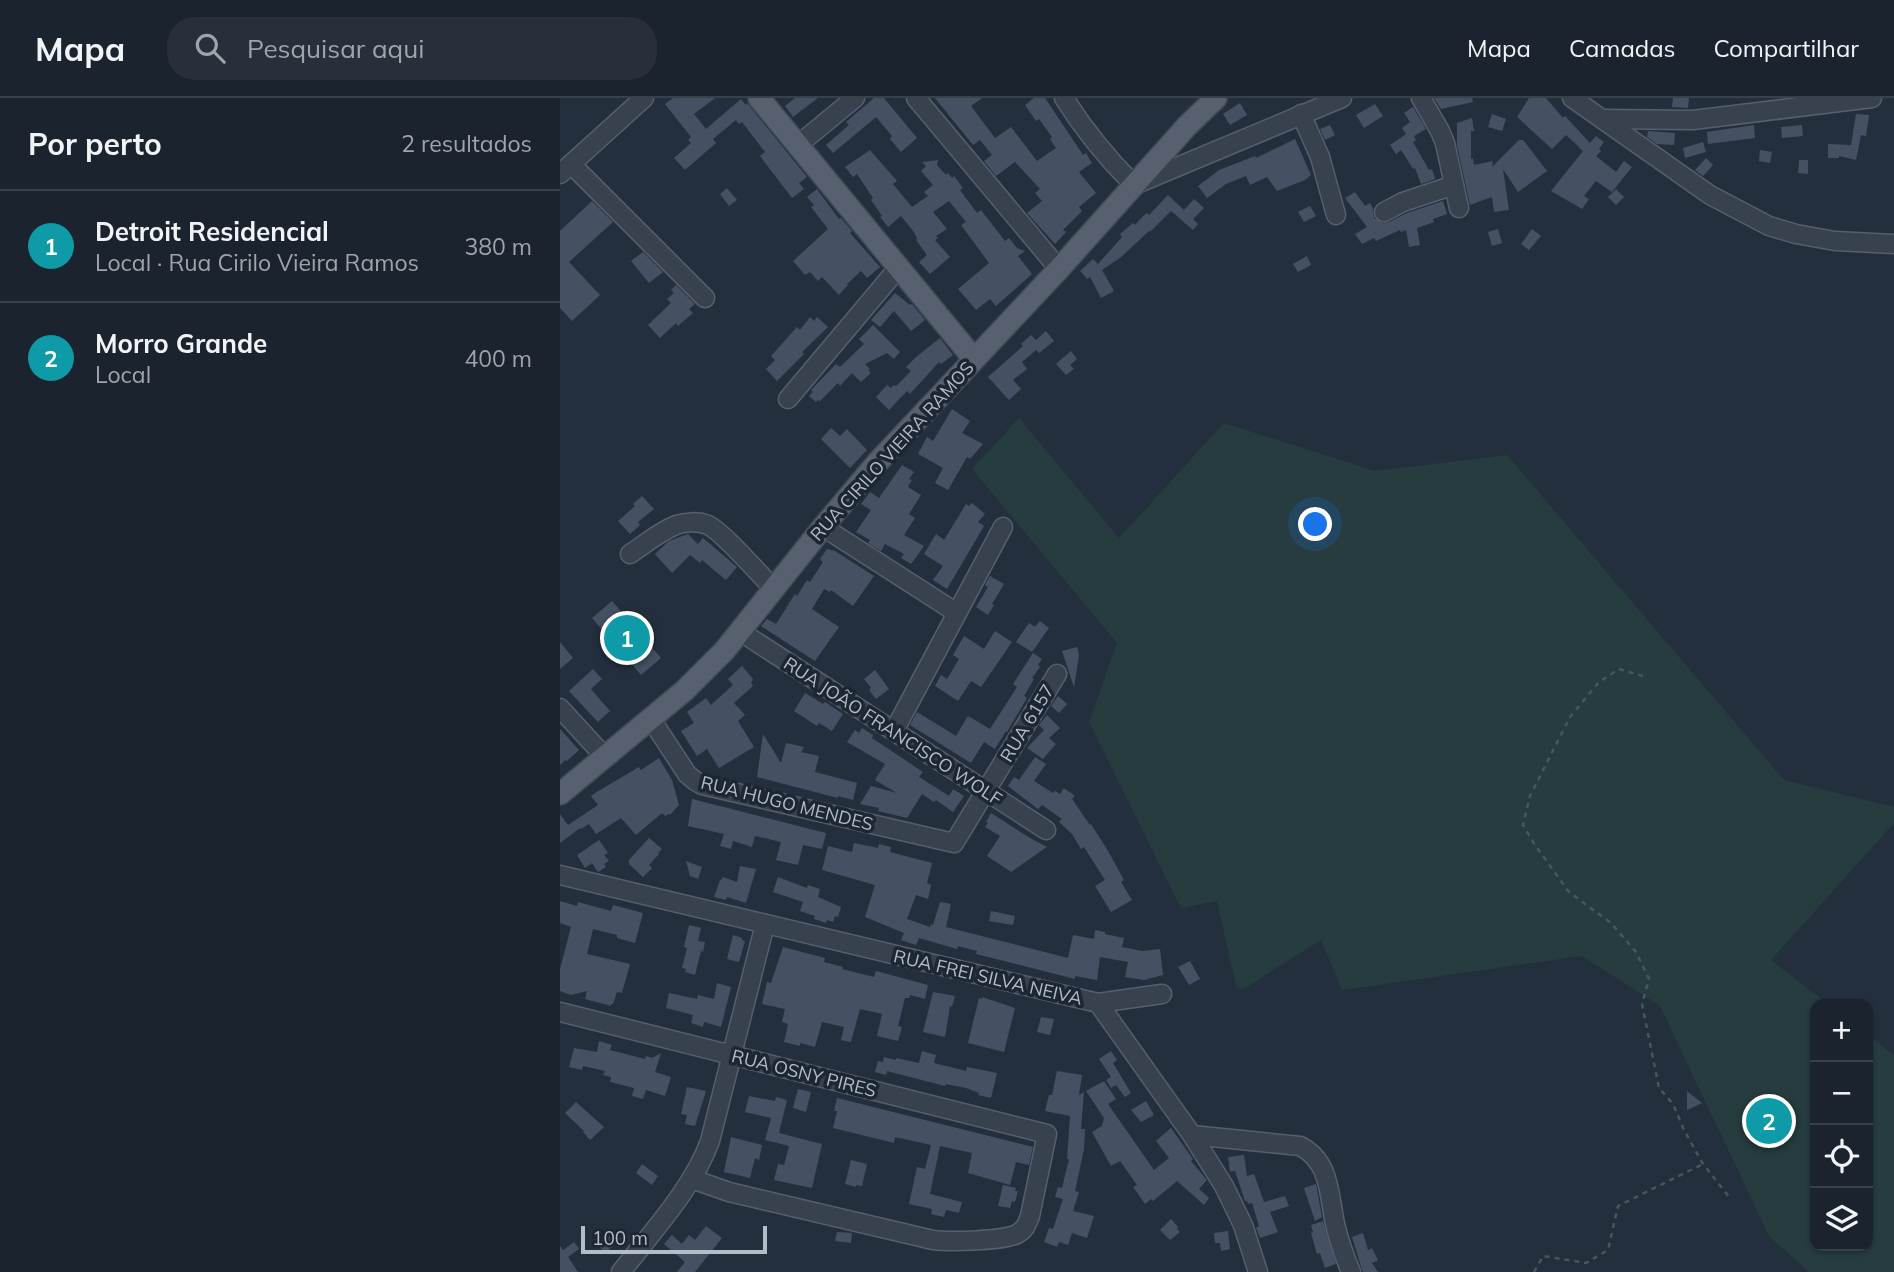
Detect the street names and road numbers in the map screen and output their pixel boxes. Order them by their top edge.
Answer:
street label: RUA CIRILO VIEIRA RAMOS [805,356,979,546]
street label: RUA JOÃO FRANCISCO WOLF [779,652,1007,810]
street label: RUA 6157 [995,680,1059,766]
street label: RUA HUGO MENDES [699,770,875,836]
street label: RUA FREI SILVA NEIVA [891,944,1085,1010]
street label: RUA OSNY PIRES [729,1044,879,1102]

